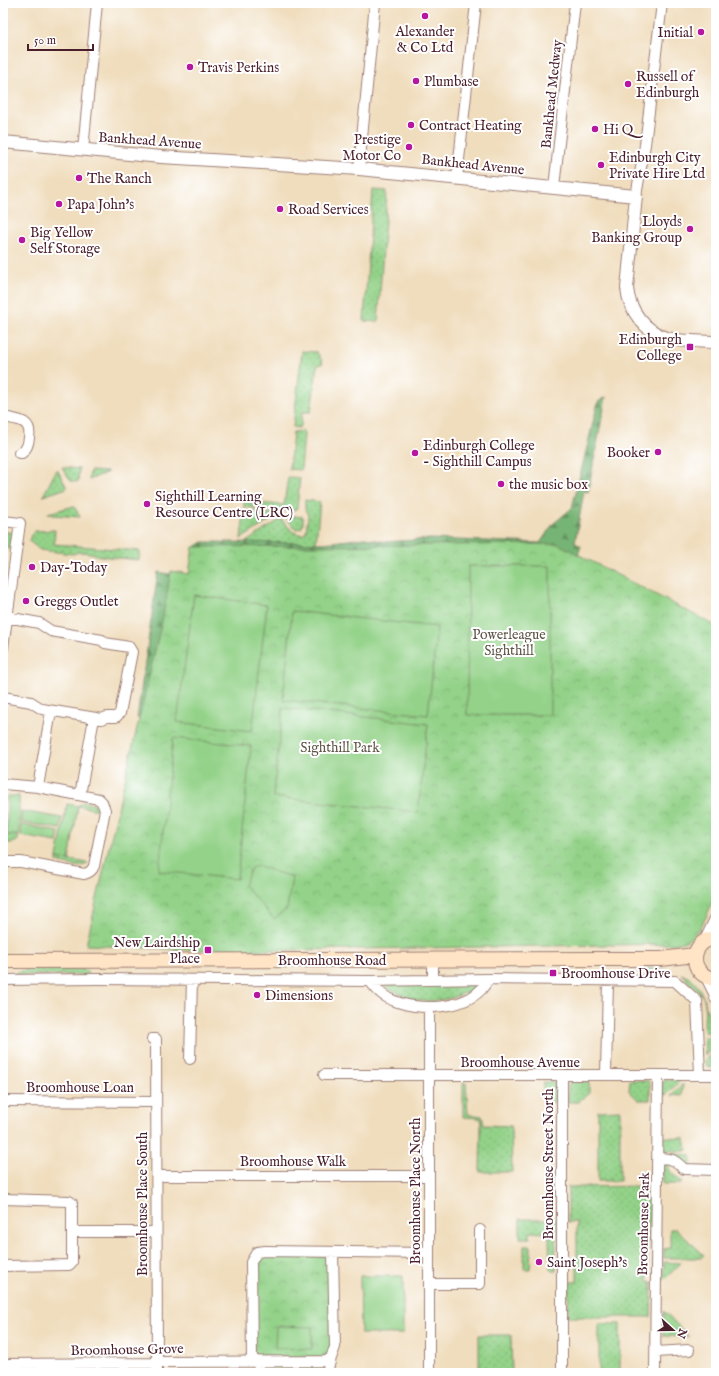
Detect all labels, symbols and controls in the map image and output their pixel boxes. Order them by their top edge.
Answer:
marker: Alexander & Co Ltd [420,11,430,21]
place label: Alexander & Co Ltd [394,23,455,57]
place label: Initial [657,24,693,42]
scale bar [28,26,93,52]
marker: Initial [696,27,706,37]
text: 50 m [34,33,56,48]
street label: Bankhead Medway [537,39,567,149]
place label: Travis Perkins [198,59,279,77]
marker: Travis Perkins [185,62,195,72]
place label: Russell of Edinburgh [636,68,700,102]
place label: Plumbase [424,73,479,91]
marker: Plumbase [411,76,421,86]
marker: Russell of Edinburgh [623,79,633,89]
place label: Contract Heating [419,117,522,135]
marker: Contract Heating [406,120,416,130]
place label: Hi Q [603,121,644,139]
marker: Hi Q [590,124,600,134]
street label: Bankhead Avenue [98,128,203,154]
place label: Prestige Motor Co [342,131,402,165]
marker: Prestige Motor Co [404,142,414,152]
place label: Edinburgh City Private Hire Ltd [609,149,706,183]
street label: Bankhead Avenue [421,151,526,179]
marker: Edinburgh City Private Hire Ltd [596,160,606,170]
place label: The Ranch [87,170,152,188]
marker: The Ranch [74,173,84,183]
place label: Papa John's [67,196,134,214]
marker: Papa John's [54,199,64,209]
place label: Road Services [288,201,369,219]
marker: Road Services [275,204,285,214]
place label: Lloyds Banking Group [591,213,682,247]
place label: Big Yellow Self Storage [30,224,101,258]
marker: Lloyds Banking Group [685,224,695,234]
marker: Big Yellow Self Storage [17,235,27,245]
place label: Edinburgh College [619,331,683,365]
marker: Edinburgh College [685,342,695,352]
place label: Edinburgh College - Sighthill Campus [423,437,535,471]
place label: Booker [607,444,650,462]
marker: Booker [653,447,663,457]
marker: Edinburgh College - Sighthill Campus [410,448,420,458]
place label: the music box [509,476,588,494]
marker: the music box [496,479,506,489]
place label: Sighthill Learning Resource Centre (LRC) [155,488,293,522]
marker: Sighthill Learning Resource Centre (LRC) [142,499,152,509]
place label: Day-Today [40,559,107,577]
marker: Day-Today [27,562,37,572]
place label: Greggs Outlet [34,593,119,611]
marker: Greggs Outlet [21,596,31,606]
park label: Powerleague Sighthill [472,626,546,660]
park label: Sighthill Park [300,739,380,757]
place label: New Lairdship Place [114,934,201,968]
marker: New Lairdship Place [203,945,213,955]
street label: Broomhouse Road [278,952,387,970]
place label: Broomhouse Drive [561,965,671,983]
marker: Broomhouse Drive [548,968,558,978]
place label: Dimensions [265,987,333,1005]
marker: Dimensions [252,990,262,1000]
street label: Broomhouse Avenue [460,1054,580,1072]
street label: Broomhouse Loan [26,1079,135,1097]
street label: Broomhouse Street North [540,1088,558,1240]
street label: Broomhouse Place North [407,1117,425,1264]
street label: Broomhouse Place South [134,1131,152,1276]
street label: Broomhouse Walk [240,1153,347,1171]
street label: Broomhouse Park [634,1172,654,1276]
place label: Saint Joseph's [547,1254,627,1272]
marker: Saint Joseph's [534,1257,544,1267]
north arrow [653,1310,693,1350]
text: N [673,1325,690,1341]
street label: Broomhouse Grove [70,1340,184,1360]

